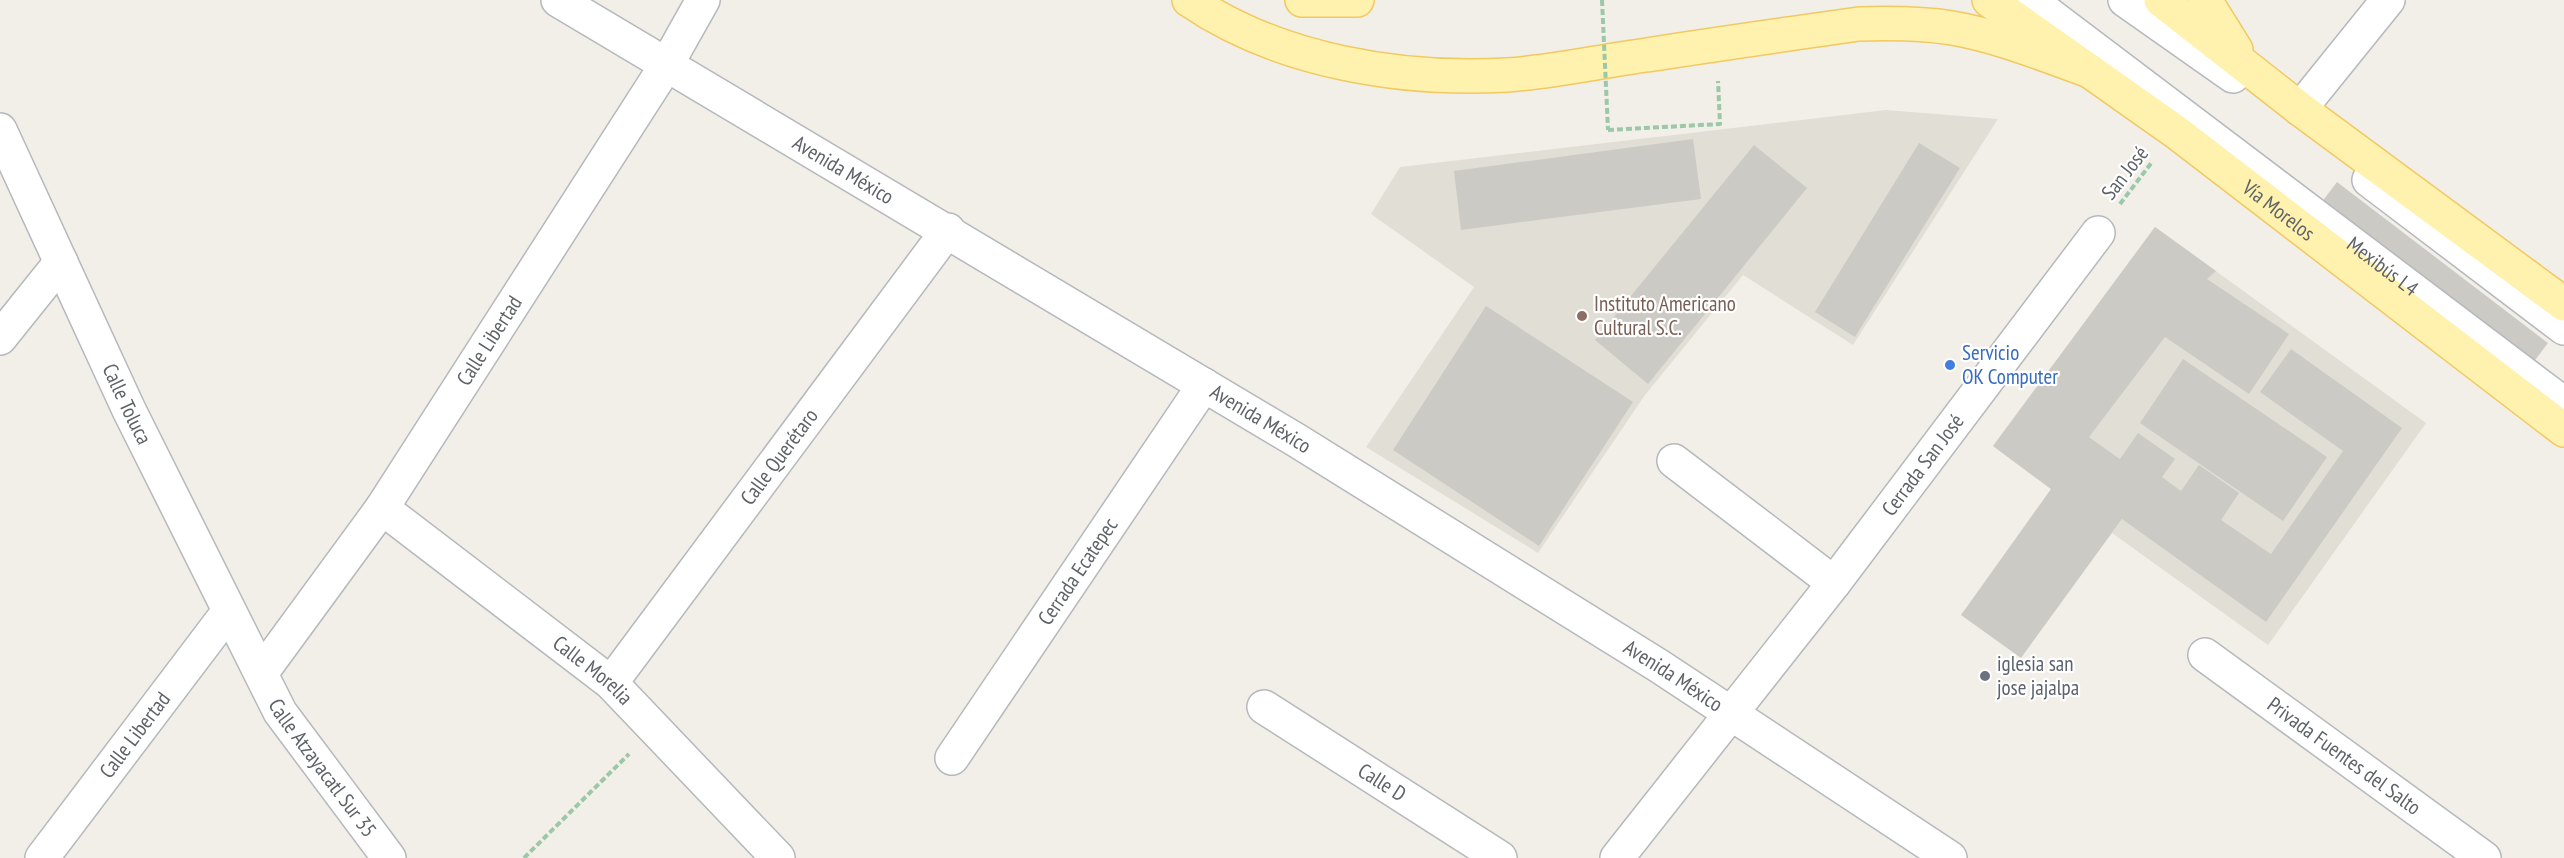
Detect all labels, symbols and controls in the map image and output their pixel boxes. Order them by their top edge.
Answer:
street label: Avenida México [788,129,899,210]
street label: San José [2095,140,2154,205]
street label: Vía Morelos [2236,173,2320,247]
street label: Mexibús L4 [2342,231,2424,302]
place label: Instituto Americano Cultural S.C. [1594,290,1736,341]
street label: Calle Libertad [450,291,528,390]
marker: Instituto Americano Cultural S.C. [1575,309,1589,323]
place label: Servicio OK Computer [1962,339,2058,390]
marker: Servicio OK Computer [1943,358,1957,372]
street label: Calle Toluca [96,359,158,449]
street label: Avenida México [1205,378,1316,459]
street label: Calle Querétaro [734,403,824,510]
street label: Cerrada San José [1875,408,1970,521]
street label: Cerrada Ecatepec [1032,512,1124,630]
street label: Calle Morelia [548,629,639,710]
street label: Avenida México [1619,633,1728,717]
place label: iglesia san jose jajalpa [1997,650,2079,701]
marker: iglesia san jose jajalpa [1978,669,1992,683]
street label: Calle Libertad [93,686,176,783]
street label: Privada Fuentes del Salto [2262,691,2427,821]
street label: Calle Atzayacatl Sur 35 [263,694,383,842]
street label: Calle D [1353,757,1411,807]

